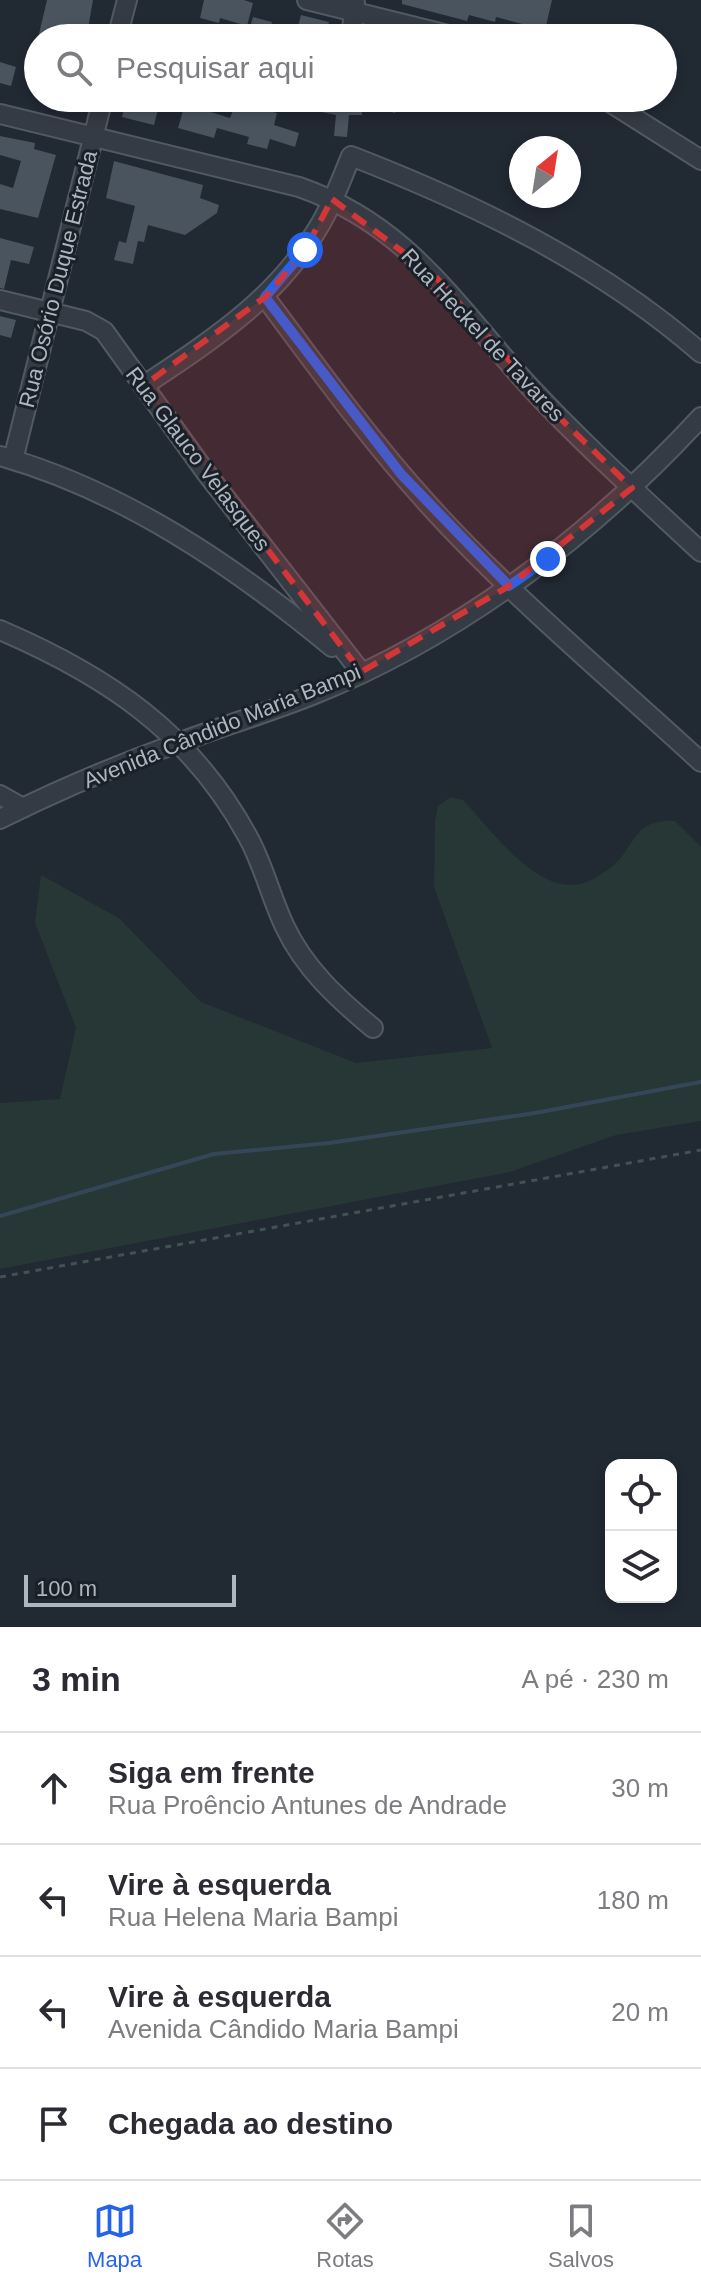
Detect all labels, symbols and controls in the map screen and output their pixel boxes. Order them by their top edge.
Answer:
search box [24,24,677,112]
icon: search [52,46,96,90]
text: Pesquisar aqui [116,51,314,84]
north arrow [509,136,581,208]
street label: Rua Osório Duque Estrada [14,147,102,410]
route start [287,232,323,268]
street label: Rua Heckel de Tavares [396,243,570,427]
street label: Rua Glauco Velasques [121,362,275,556]
route end [530,541,566,577]
street label: Avenida Cândido Maria Bampi [80,659,364,793]
map controls [605,1459,677,1603]
button: locate [605,1459,677,1531]
button: layers [605,1531,677,1603]
scale bar [24,1571,236,1607]
text: 100 m [36,1576,97,1601]
text: 3 min [32,1660,121,1698]
text: A pé · 230 m [522,1664,669,1694]
text: Siga em frente [108,1756,315,1789]
icon: ahead [32,1766,76,1810]
text: 30 m [611,1773,669,1803]
text: Rua Proêncio Antunes de Andrade [108,1790,507,1820]
text: Vire à esquerda [108,1868,331,1901]
icon: left [32,1878,76,1922]
text: 180 m [597,1885,669,1915]
text: Rua Helena Maria Bampi [108,1902,398,1932]
text: Vire à esquerda [108,1980,331,2013]
icon: left [32,1990,76,2034]
text: 20 m [611,1997,669,2027]
text: Avenida Cândido Maria Bampi [108,2014,459,2044]
icon: arrive [32,2102,76,2146]
text: Chegada ao destino [108,2107,393,2140]
tab: Mapa [87,2199,142,2273]
tab: Rotas [316,2199,374,2273]
tab: Salvos [548,2199,614,2273]

